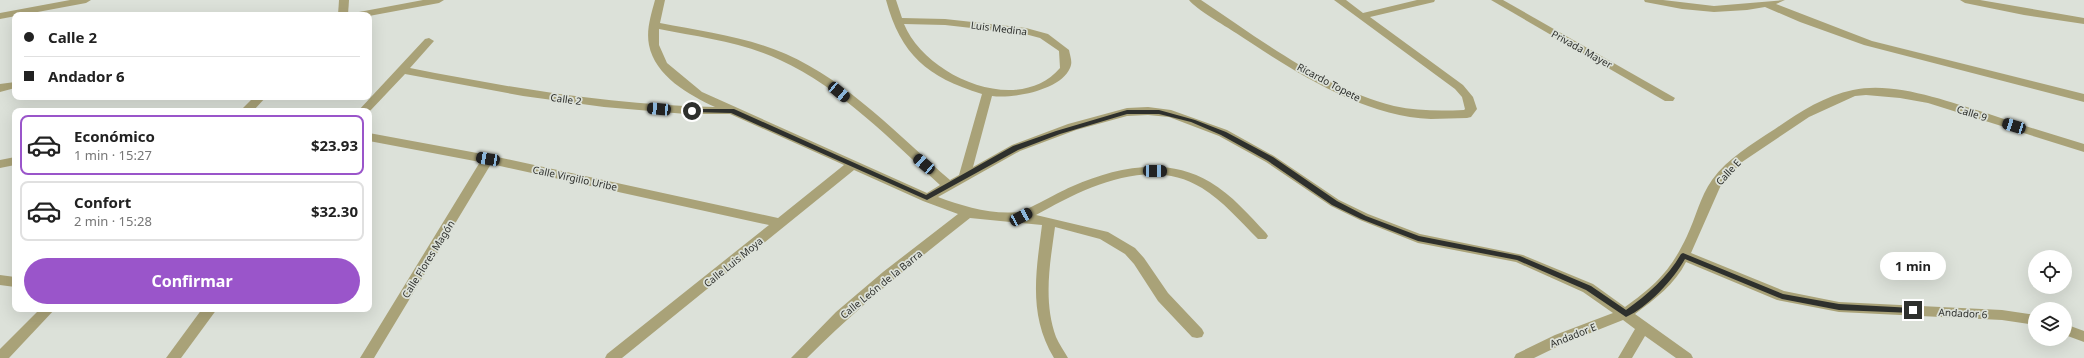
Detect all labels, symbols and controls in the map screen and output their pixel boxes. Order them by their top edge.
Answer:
street label: Luis Medina [970,18,1028,38]
text: Calle 2 [48,27,97,47]
street label: Privada Mayer [1549,27,1615,71]
street label: Ricardo Topete [1295,59,1363,105]
text: Andador 6 [48,66,125,86]
car [826,80,852,104]
street label: Calle 2 [550,90,583,108]
car [647,102,671,116]
route start [683,102,701,120]
street label: Calle 9 [1955,102,1989,124]
car [2001,117,2027,135]
text: Económico [74,126,155,146]
icon: car [26,127,62,163]
text: $23.93 [311,135,358,155]
text: 1 min · 15:27 [74,146,152,164]
car [475,151,501,167]
car [911,152,937,176]
street label: Calle E [1712,156,1744,188]
street label: Calle Virgilio Uribe [531,162,619,194]
car [1143,165,1167,177]
text: Confort [74,192,131,212]
icon: car [26,193,62,229]
text: $32.30 [311,201,358,221]
car [1008,206,1034,228]
text: 2 min · 15:28 [74,212,152,230]
street label: Calle Flores Magón [398,217,458,301]
street label: Calle Luis Moya [700,234,766,290]
street label: Calle León de la Barra [837,246,925,322]
map controls [2028,250,2072,346]
button: locate [2028,250,2072,294]
callout: 1 min [1880,252,1946,280]
text: 1 min [1895,257,1931,275]
button: Confirmar [24,258,360,304]
route end [1904,301,1922,319]
button: layers [2028,302,2072,346]
street label: Andador 6 [1938,305,1988,321]
street label: Andador E [1548,319,1598,351]

